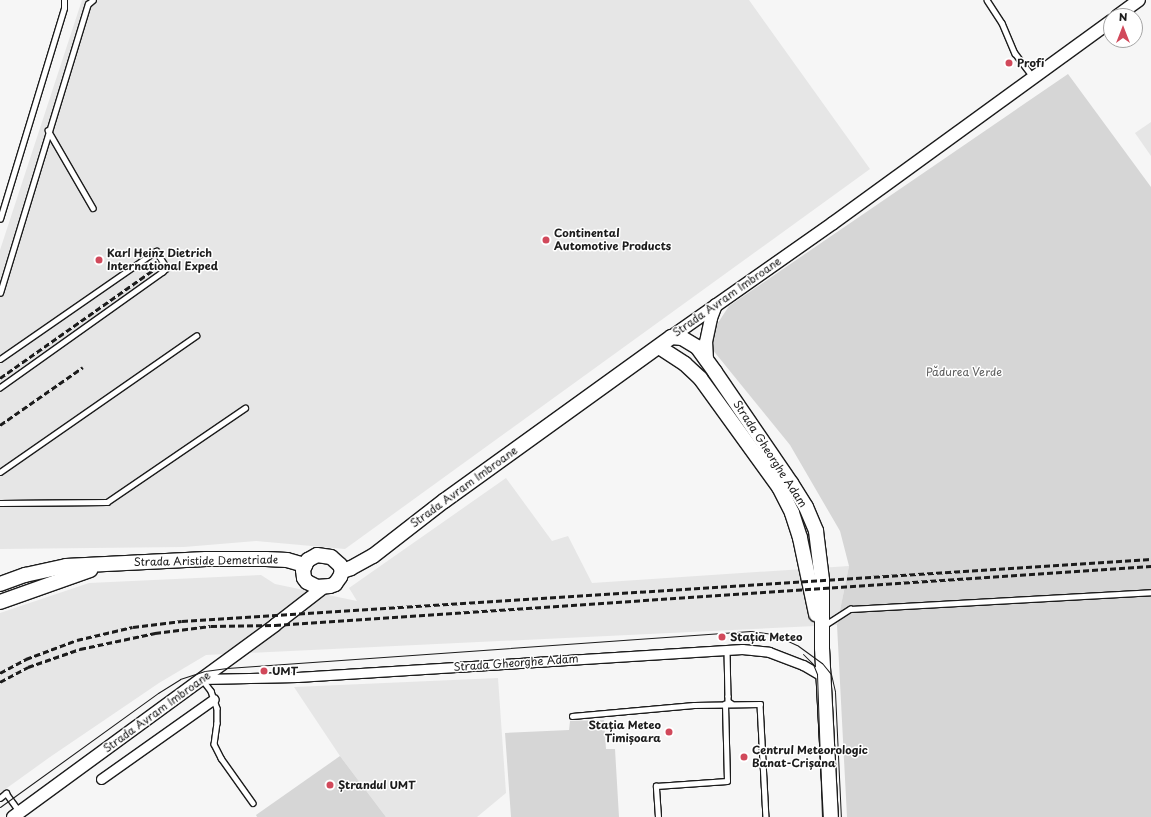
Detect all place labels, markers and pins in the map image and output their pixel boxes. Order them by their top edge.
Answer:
place label: Profi [1017,56,1044,70]
marker: Profi [1004,58,1014,68]
place label: Continental Automotive Products [554,227,672,253]
marker: Continental Automotive Products [541,235,551,245]
place label: Karl Heinz Dietrich International Exped [107,247,218,273]
marker: Karl Heinz Dietrich International Exped [94,255,104,265]
place label: Stația Meteo [730,630,803,644]
marker: Stația Meteo [717,632,727,642]
place label: UMT [272,664,298,678]
marker: UMT [259,666,269,676]
place label: Stația Meteo Timișoara [588,719,661,745]
marker: Stația Meteo Timișoara [664,727,674,737]
place label: Centrul Meteorologic Banat-Crișana [752,744,868,770]
marker: Centrul Meteorologic Banat-Crișana [739,752,749,762]
place label: Ștrandul UMT [338,778,416,792]
marker: Ștrandul UMT [325,780,335,790]

